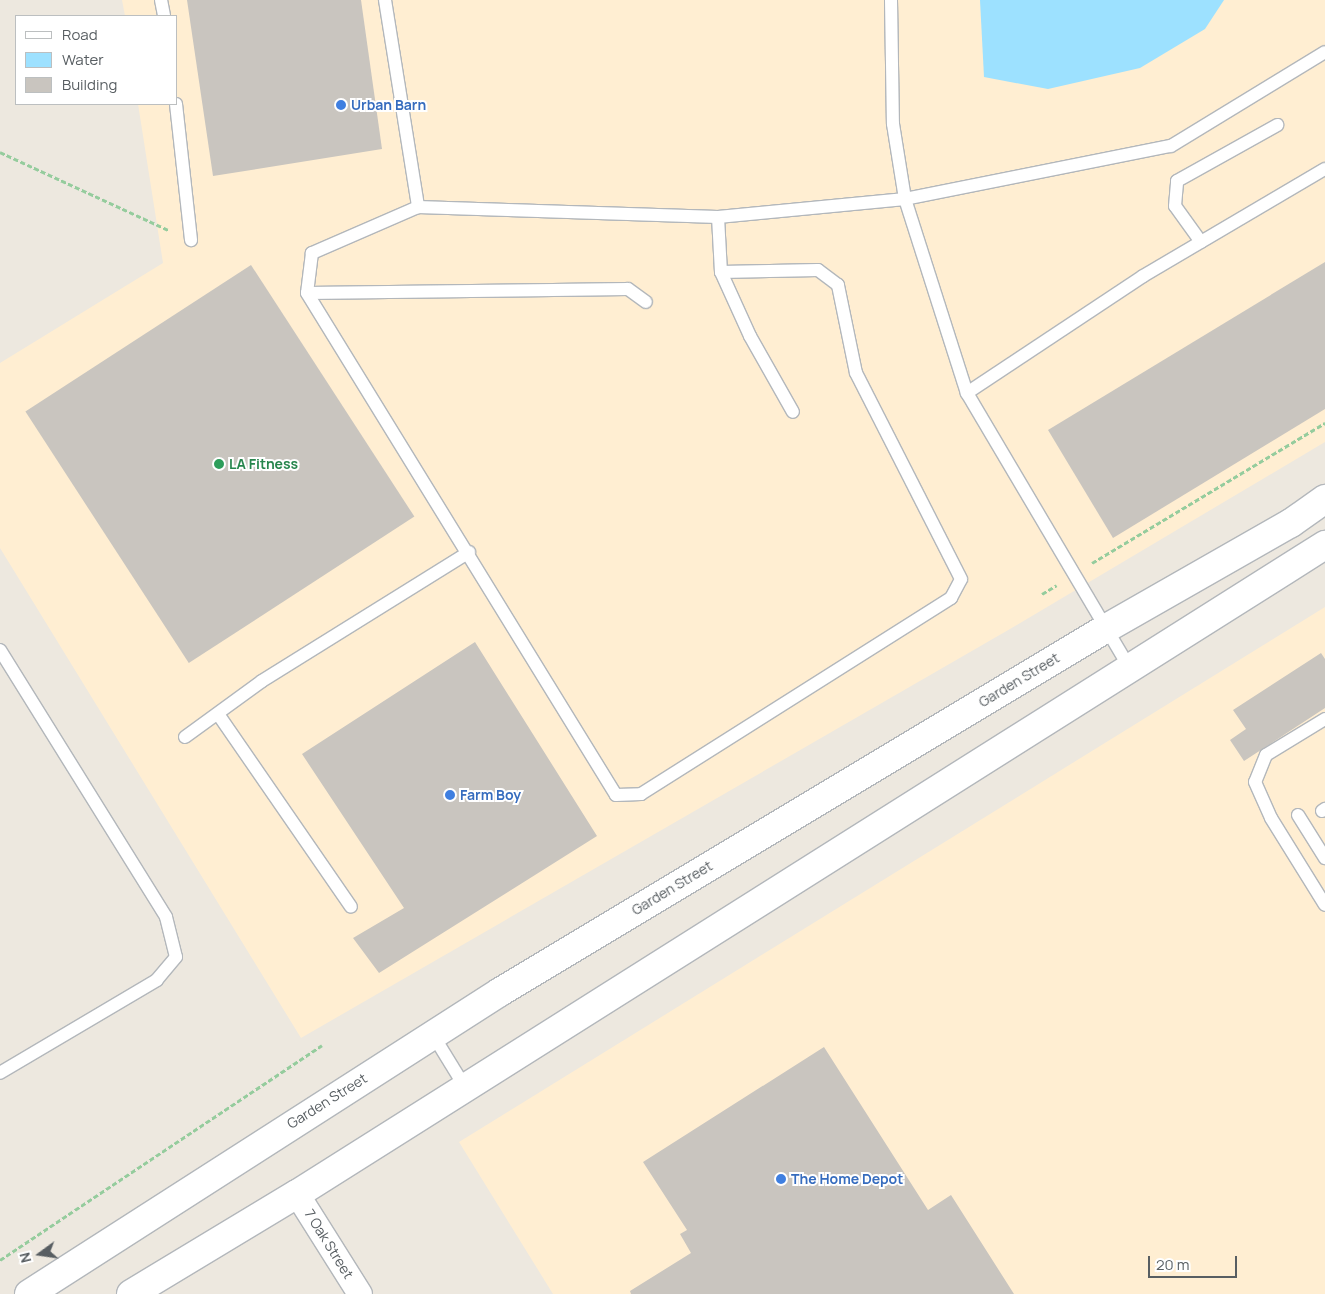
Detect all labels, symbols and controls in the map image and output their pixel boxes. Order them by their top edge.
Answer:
legend [15,15,178,105]
text: Road [62,24,98,45]
text: Water [62,49,104,70]
text: Building [62,74,117,95]
place label: Urban Barn [351,97,426,113]
marker: Urban Barn [335,99,347,111]
place label: LA Fitness [229,456,298,472]
marker: LA Fitness [213,458,225,470]
street label: Garden Street [976,649,1062,711]
place label: Farm Boy [460,787,521,803]
marker: Farm Boy [444,789,456,801]
street label: Garden Street [629,857,715,919]
street label: Garden Street [284,1070,370,1132]
place label: The Home Depot [791,1171,903,1187]
marker: The Home Depot [775,1173,787,1185]
street label: 7 Oak Street [301,1206,357,1282]
north arrow [15,1229,65,1279]
scale bar [1150,1246,1239,1278]
text: N [15,1251,35,1265]
text: 20 m [1156,1254,1189,1275]

